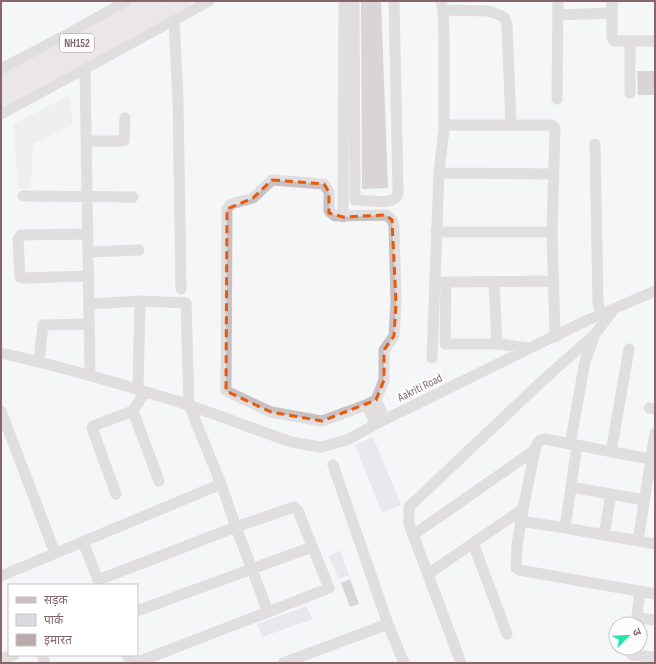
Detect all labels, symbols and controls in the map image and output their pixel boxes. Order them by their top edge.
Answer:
road number: NH152 [60,34,94,52]
street label: Aakriti Road [394,371,445,406]
legend [8,584,138,656]
text: सड़क [44,593,69,608]
text: पार्क [44,613,64,628]
north arrow [608,616,648,656]
text: उ [629,627,644,638]
text: इमारत [44,633,73,648]

